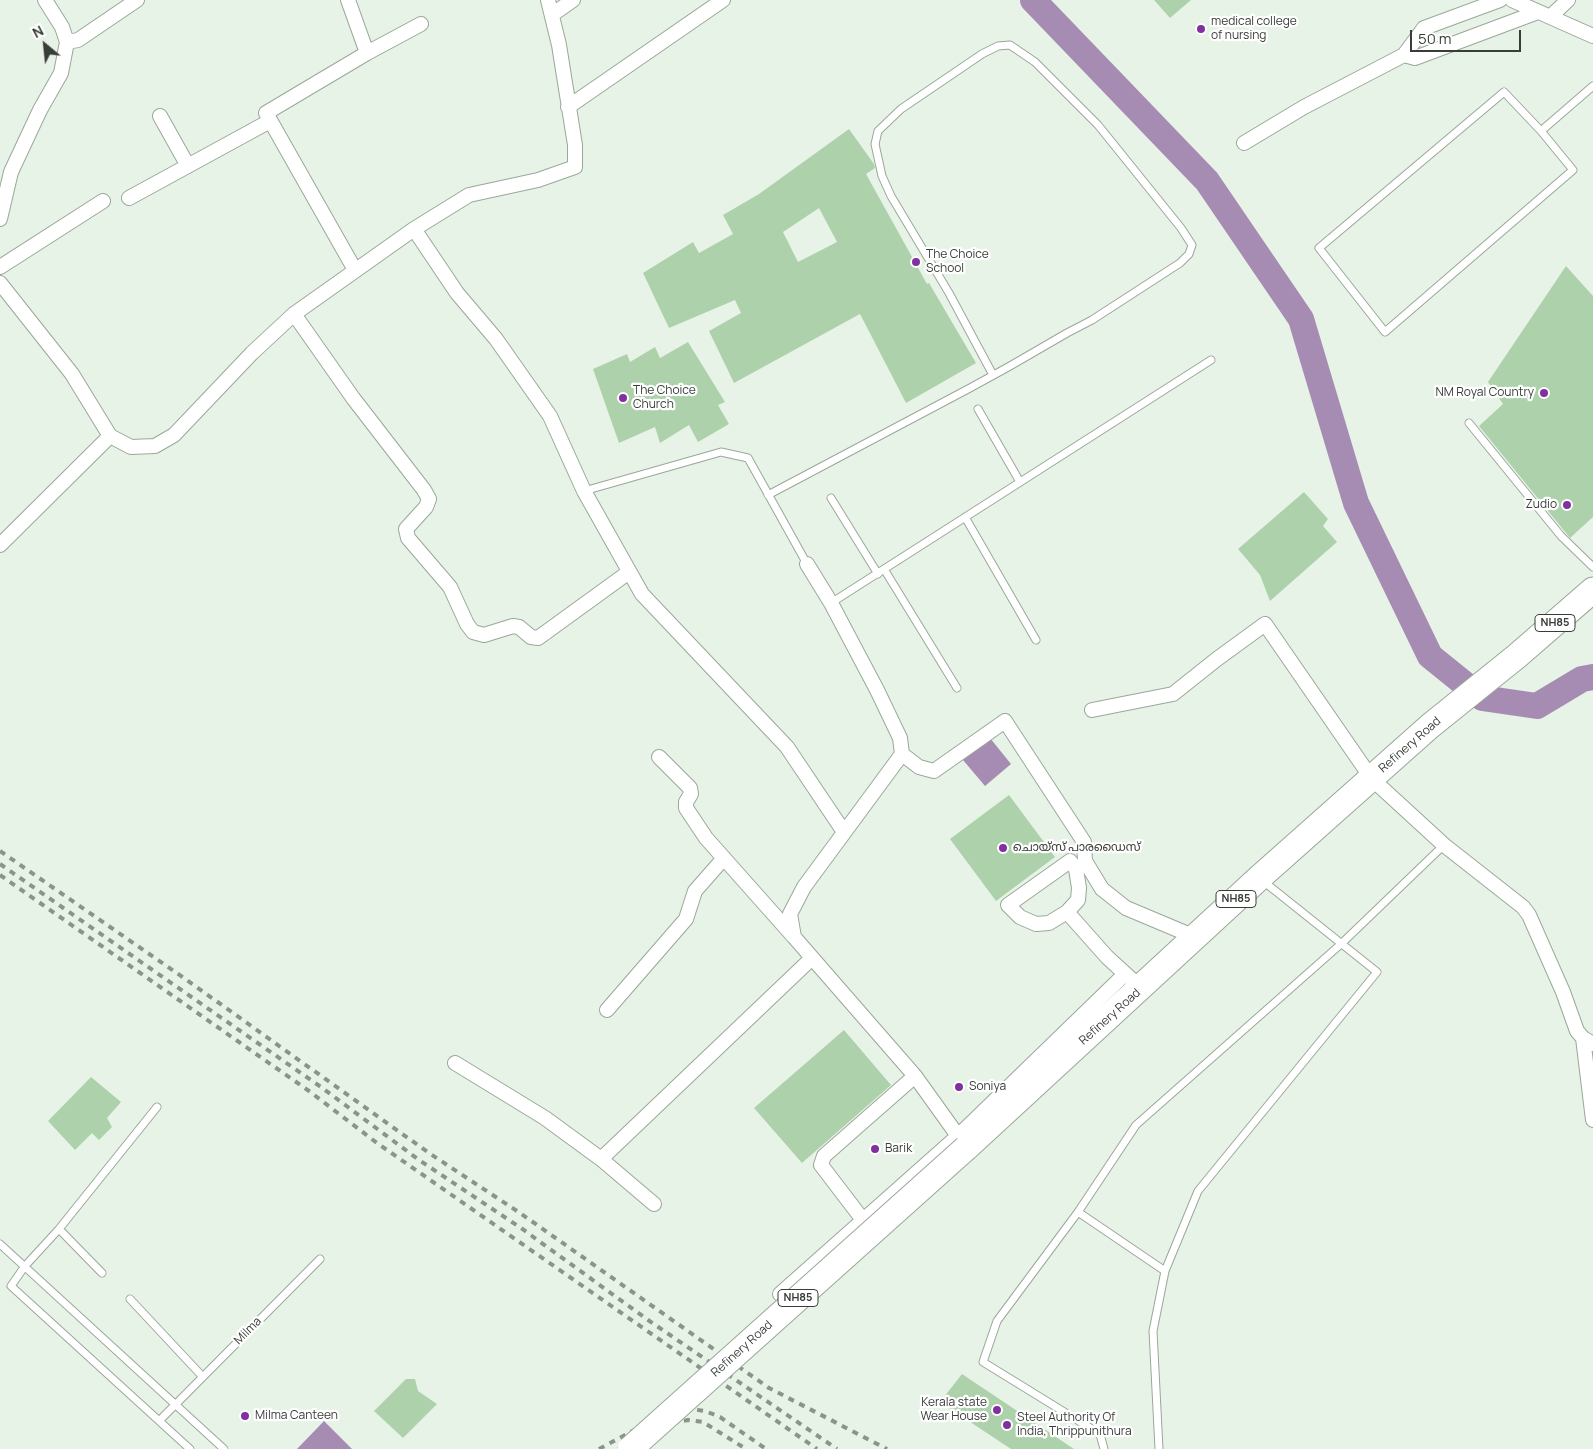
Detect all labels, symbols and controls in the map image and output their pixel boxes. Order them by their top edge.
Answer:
place label: medical college of nursing [1211,15,1297,43]
north arrow [20,20,70,70]
scale bar [1413,20,1524,52]
text: N [29,21,47,42]
marker: medical college of nursing [1195,23,1207,35]
text: 50 m [1418,28,1452,49]
place label: The Choice School [926,248,989,276]
marker: The Choice School [910,256,922,268]
place label: The Choice Church [633,384,696,412]
place label: NM Royal Country [1436,386,1534,400]
marker: NM Royal Country [1538,387,1550,399]
marker: The Choice Church [617,392,629,404]
place label: Zudio [1525,498,1557,512]
marker: Zudio [1561,499,1573,511]
road number: NH85 [1535,614,1575,632]
street label: Refinery Road [1376,714,1444,776]
place label: ചൊയ്സ് പാരഡൈസ് [1013,841,1140,855]
marker: ചൊയ്സ് പാരഡൈസ് [997,842,1009,854]
road number: NH85 [1216,891,1256,908]
street label: Refinery Road [1076,986,1144,1048]
place label: Soniya [969,1080,1006,1094]
marker: Soniya [953,1081,965,1093]
place label: Barik [885,1142,912,1156]
marker: Barik [869,1143,881,1155]
road number: NH85 [778,1290,818,1306]
street label: Milma [231,1314,265,1348]
street label: Refinery Road [708,1318,776,1380]
place label: Kerala state Wear House [920,1396,987,1424]
marker: Kerala state Wear House [991,1404,1003,1416]
place label: Milma Canteen [255,1409,338,1423]
marker: Milma Canteen [239,1410,251,1422]
place label: Steel Authority Of India, Thrippunithura [1017,1411,1132,1439]
marker: Steel Authority Of India, Thrippunithura [1001,1419,1013,1431]

